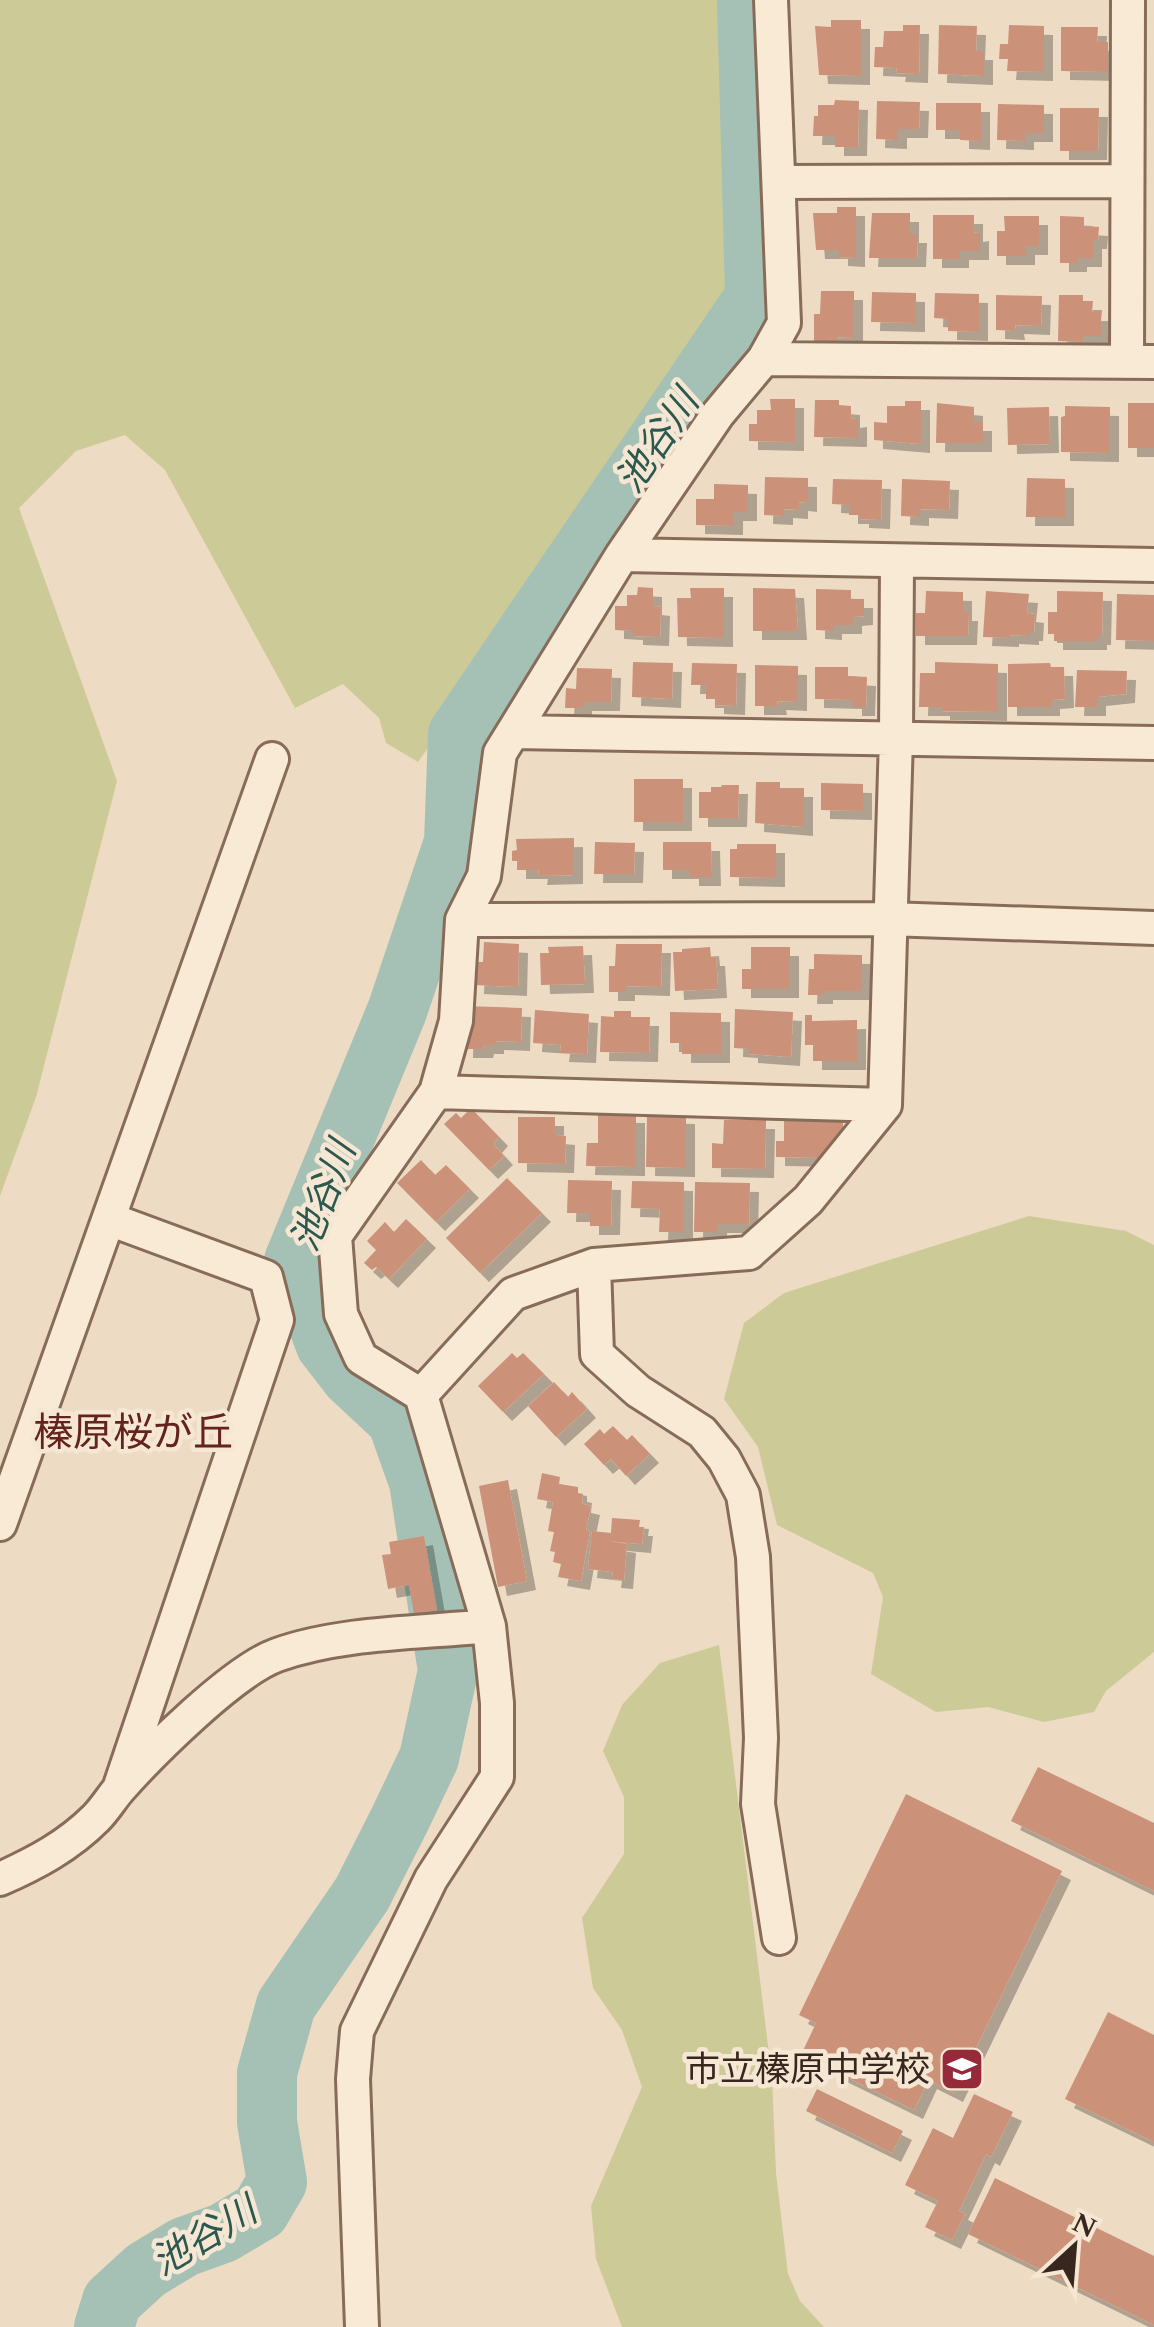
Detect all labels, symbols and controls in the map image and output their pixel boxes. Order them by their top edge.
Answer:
water label: 池谷川 [603,375,717,506]
water label: 池谷川 [277,1129,374,1260]
district label: 榛原桜が丘 [33,1404,233,1465]
place label: 市立榛原中学校 [685,2044,930,2097]
school or university icon: 市立榛原中学校 [939,2046,985,2092]
water label: 池谷川 [141,2181,272,2292]
north arrow [1024,2197,1124,2297]
text: N [1065,2202,1104,2250]

